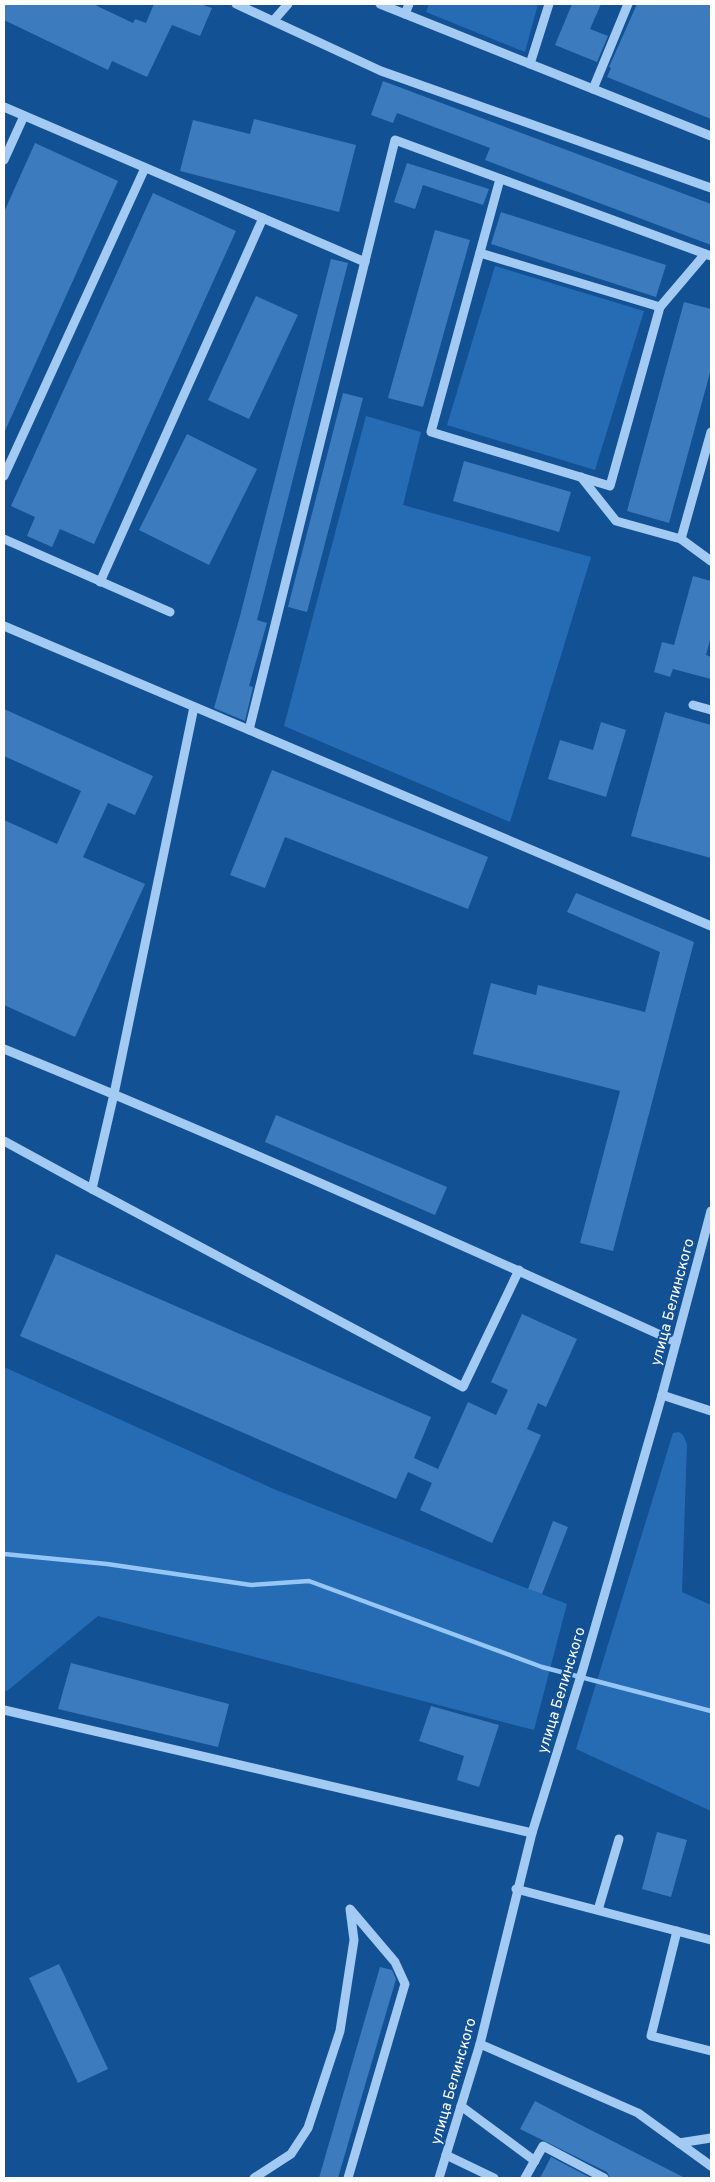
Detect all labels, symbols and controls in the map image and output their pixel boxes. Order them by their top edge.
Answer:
street label: улица Белинского [647,1237,700,1368]
street label: улица Белинского [534,1625,591,1756]
street label: улица Белинского [427,2016,482,2147]

